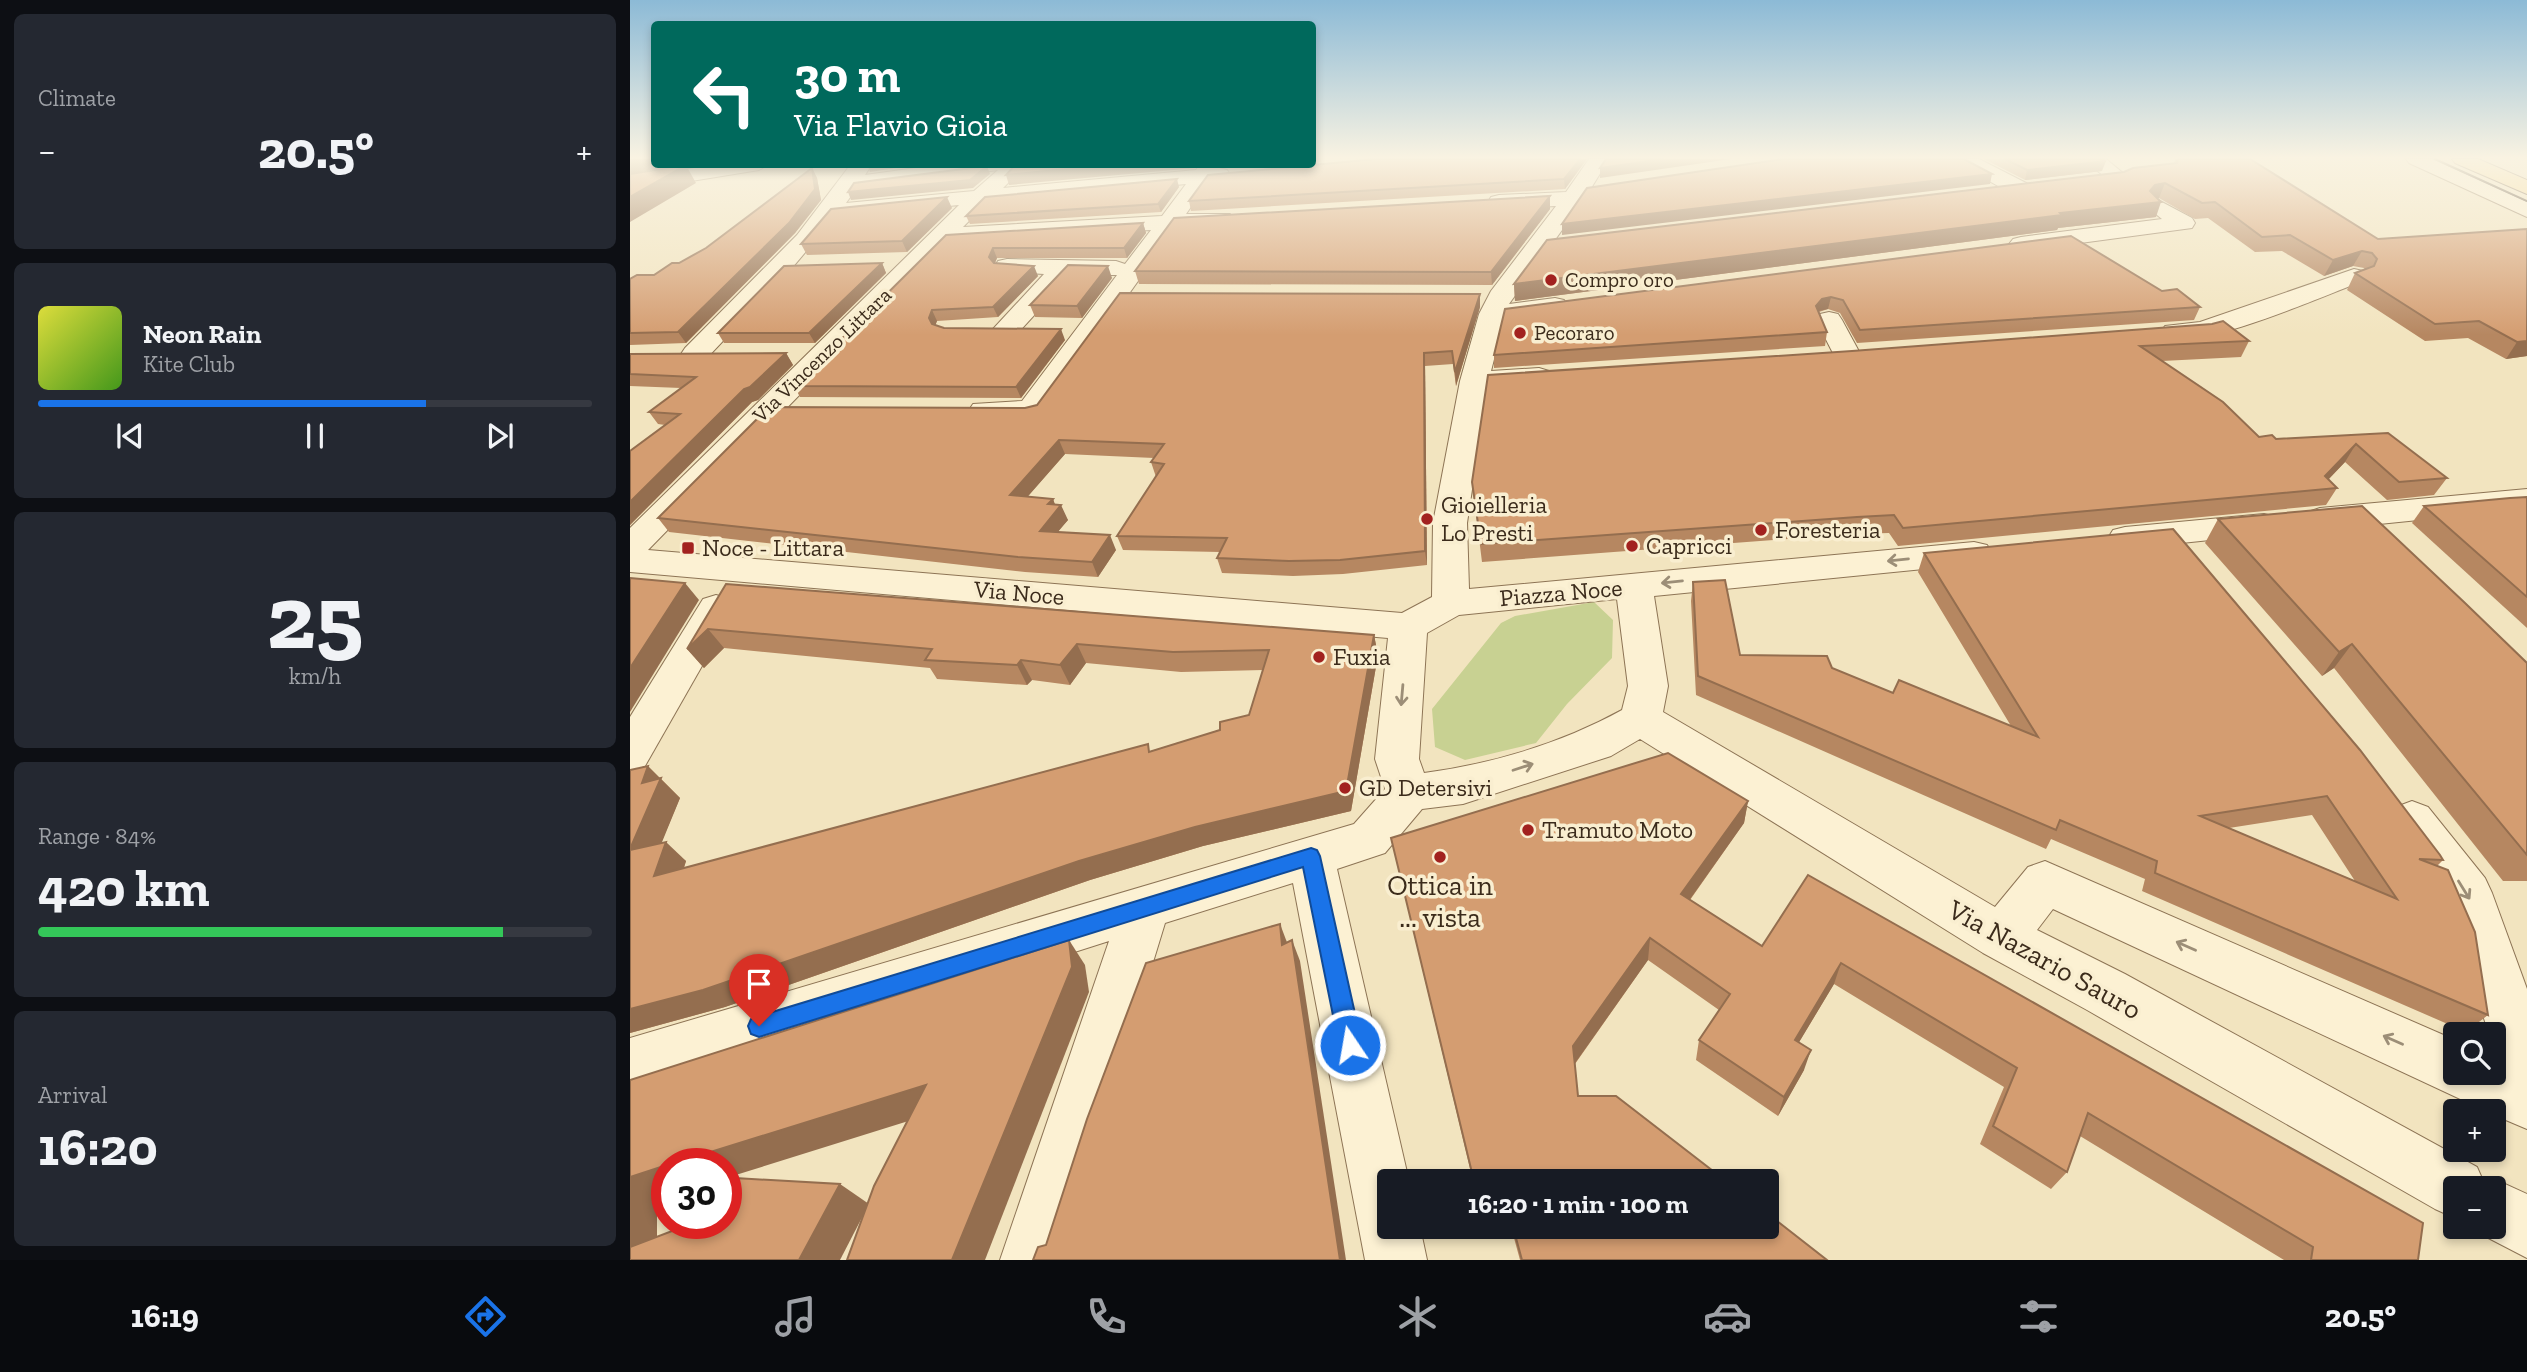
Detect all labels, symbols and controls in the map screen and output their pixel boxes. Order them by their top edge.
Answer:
text: 30 m [794,46,900,105]
icon: left [679,49,770,140]
text: Climate [38,84,116,112]
text: Via Flavio Gioia [794,106,1008,144]
text: 20.5° [258,119,374,181]
text: − [38,128,56,174]
text: + [576,128,592,174]
place label: Compro oro [1565,267,1674,292]
marker: Compro oro [1543,272,1559,288]
street label: Via Vincenzo Littara [746,282,896,428]
text: Neon Rain [143,318,261,350]
place label: Pecoraro [1534,320,1615,345]
marker: Pecoraro [1512,325,1528,341]
text: Kite Club [143,350,235,378]
icon: previous [111,417,149,455]
icon: pause [296,417,334,455]
icon: next [481,417,519,455]
place label: Gioielleria Lo Presti [1441,490,1547,547]
marker: Gioielleria Lo Presti [1419,511,1435,527]
place label: Foresteria [1775,515,1881,544]
marker: Foresteria [1753,522,1769,538]
place label: Capricci [1646,531,1732,560]
place label: Noce - Littara [702,533,844,562]
marker: Capricci [1624,538,1640,554]
marker: Noce - Littara [680,540,696,556]
one-way arrow [1887,554,1910,567]
text: 25 [267,562,363,671]
street label: Piazza Noce [1498,573,1624,612]
street label: Via Noce [972,574,1065,611]
one-way arrow [1661,576,1684,589]
place label: Fuxia [1333,642,1391,671]
marker: Fuxia [1311,649,1327,665]
text: km/h [289,662,341,690]
one-way arrow [1395,683,1408,706]
one-way arrow [1512,760,1534,773]
place label: GD Detersivi [1359,773,1493,802]
marker: GD Detersivi [1337,780,1353,796]
place label: Tramuto Moto [1542,815,1693,844]
text: Range · 84% [38,822,156,850]
marker: Tramuto Moto [1520,822,1536,838]
marker: Ottica in ... vista [1432,849,1448,865]
text: 420 km [38,857,210,919]
place label: Ottica in ... vista [1387,869,1493,934]
one-way arrow [2457,880,2471,900]
street label: Via Nazario Sauro [1941,892,2147,1026]
one-way arrow [2176,939,2197,952]
pin [729,954,789,1026]
icon: arrive [740,965,778,1003]
position arrow [1313,1008,1387,1082]
map controls [2443,1022,2506,1239]
button: search [2443,1022,2506,1085]
one-way arrow [2383,1033,2404,1046]
text: Arrival [38,1081,107,1109]
button: + [2443,1099,2506,1162]
text: 16:20 [38,1116,158,1178]
speed limit sign: 30 [651,1148,742,1239]
button: − [2443,1176,2506,1239]
text: 16:20 · 1 min · 100 m [1468,1188,1688,1220]
icon: directions [461,1292,510,1341]
icon: music [771,1292,820,1341]
icon: phone [1082,1292,1131,1341]
icon: climate [1393,1292,1442,1341]
icon: car [1703,1292,1752,1341]
icon: filters [2014,1292,2063,1341]
text: 16:19 [131,1297,199,1335]
text: 20.5° [2325,1297,2396,1335]

